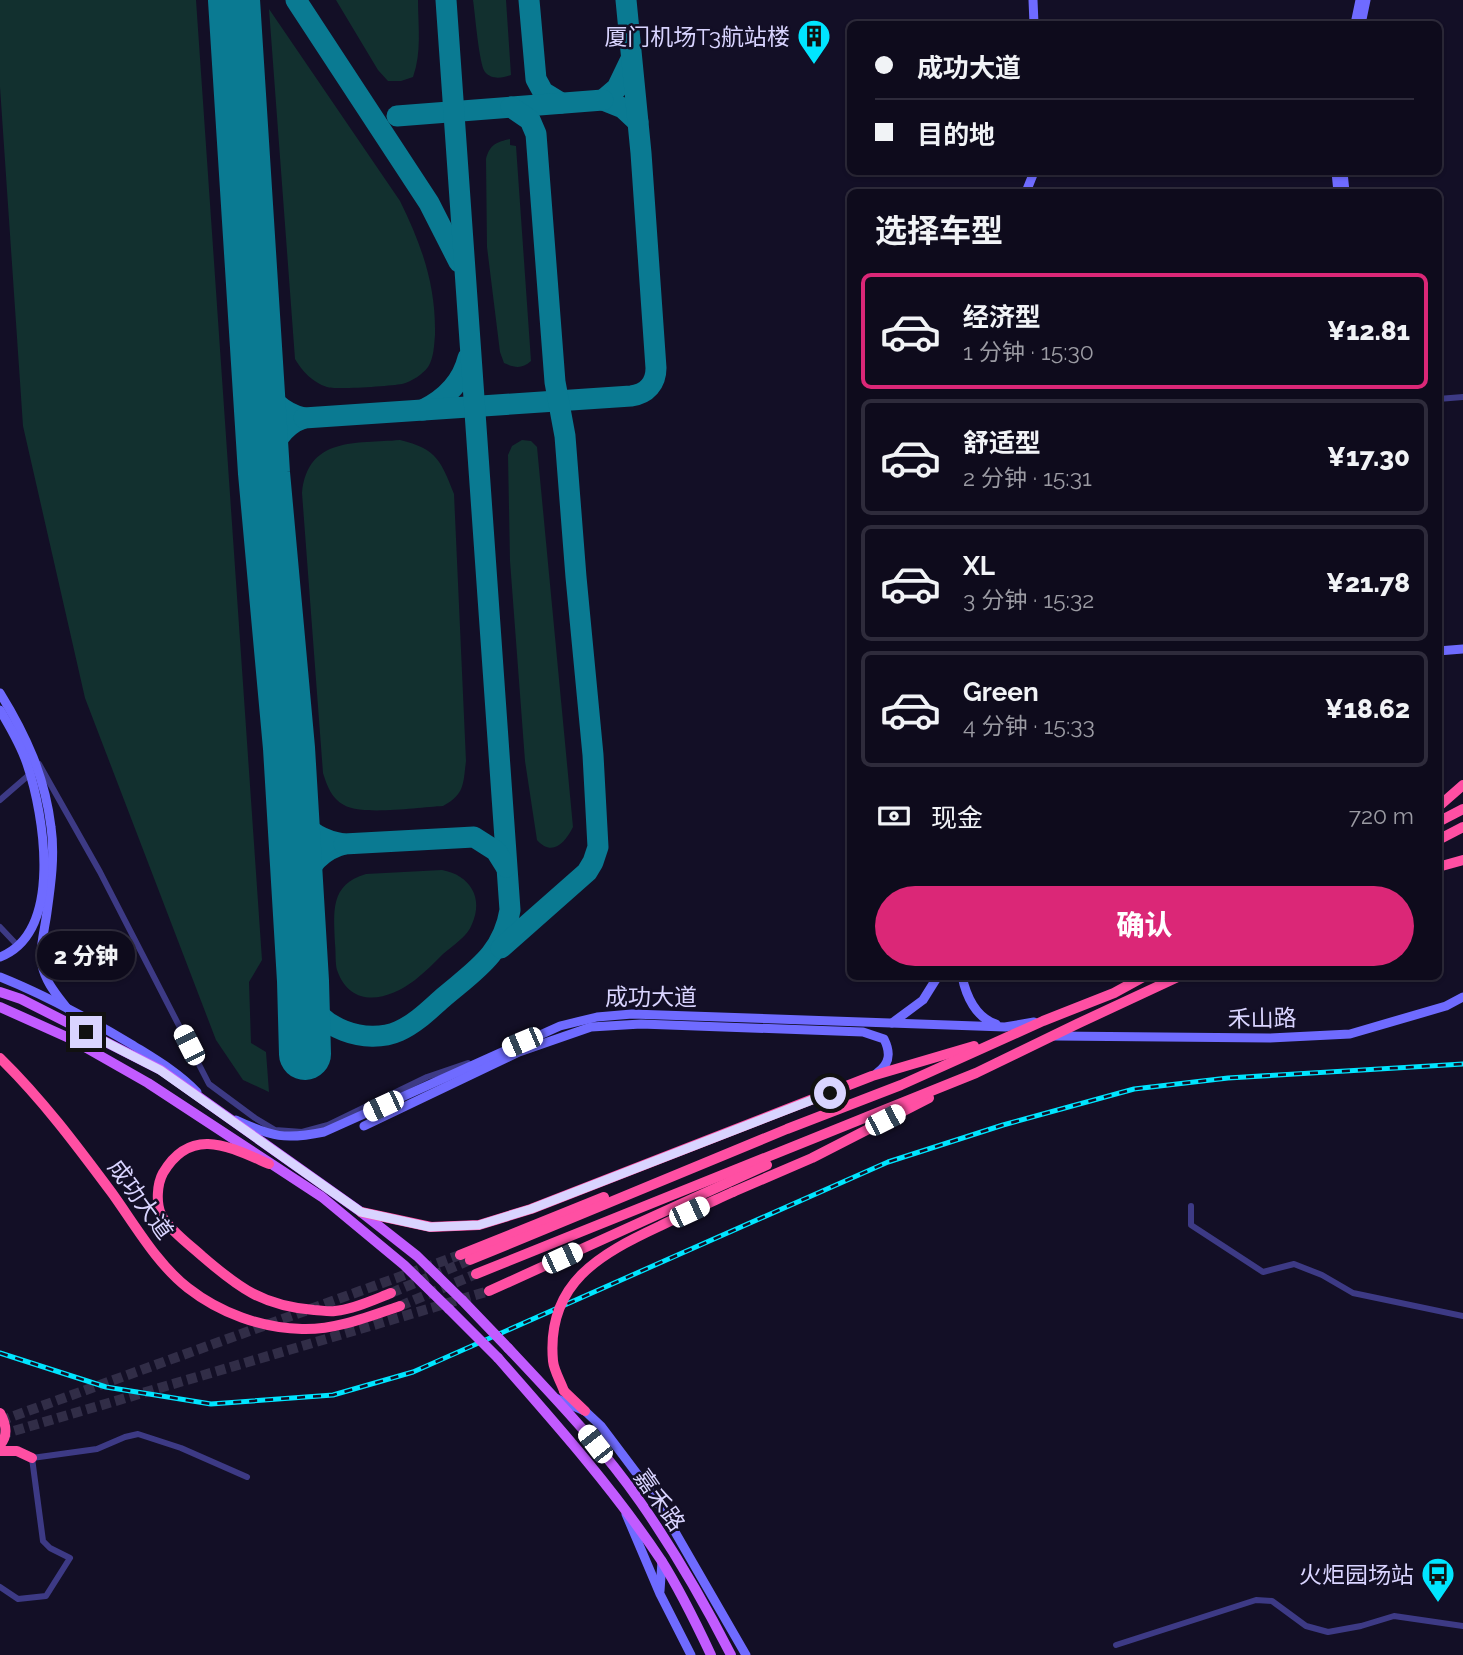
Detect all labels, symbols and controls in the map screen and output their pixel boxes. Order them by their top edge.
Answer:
building icon: 厦门机场T3航站楼 [795,17,833,66]
place label: 厦门机场T3航站楼 [604,23,790,50]
text: 成功大道 [917,53,1021,83]
text: 目的地 [917,120,995,150]
text: 选择车型 [875,212,1003,249]
icon: car [879,300,942,363]
text: 经济型 [963,302,1041,332]
text: ¥12.81 [1327,316,1410,346]
text: 1 分钟 · 15:30 [963,338,1094,365]
icon: car [879,426,942,489]
text: 舒适型 [963,428,1041,458]
text: ¥17.30 [1327,442,1410,472]
text: 2 分钟 · 15:31 [963,464,1092,491]
text: XL [963,551,995,581]
icon: car [879,552,942,615]
text: ¥21.78 [1326,568,1410,598]
text: 3 分钟 · 15:32 [963,586,1094,613]
text: Green [963,677,1039,707]
icon: car [879,678,942,741]
text: ¥18.62 [1325,694,1410,724]
text: 4 分钟 · 15:33 [963,712,1095,739]
icon: cash [875,797,913,835]
text: 720 m [1349,802,1414,829]
text: 现金 [931,803,983,833]
button: 确认 [875,886,1414,966]
callout: 2 分钟 [37,930,135,979]
text: 2 分钟 [54,942,118,969]
street label: 成功大道 [605,983,697,1010]
street label: 禾山路 [1227,1004,1297,1032]
route end [70,1016,102,1048]
car [171,1022,208,1068]
car [499,1024,546,1060]
route start [814,1077,846,1109]
car [360,1088,407,1124]
car [862,1101,909,1139]
street label: 成功大道 [103,1154,179,1244]
car [666,1194,713,1230]
car [539,1240,586,1276]
car [574,1421,617,1467]
street label: 嘉禾路 [629,1464,691,1536]
bus stop icon: 火炬园场站 [1419,1555,1457,1604]
place label: 火炬园场站 [1299,1561,1414,1588]

